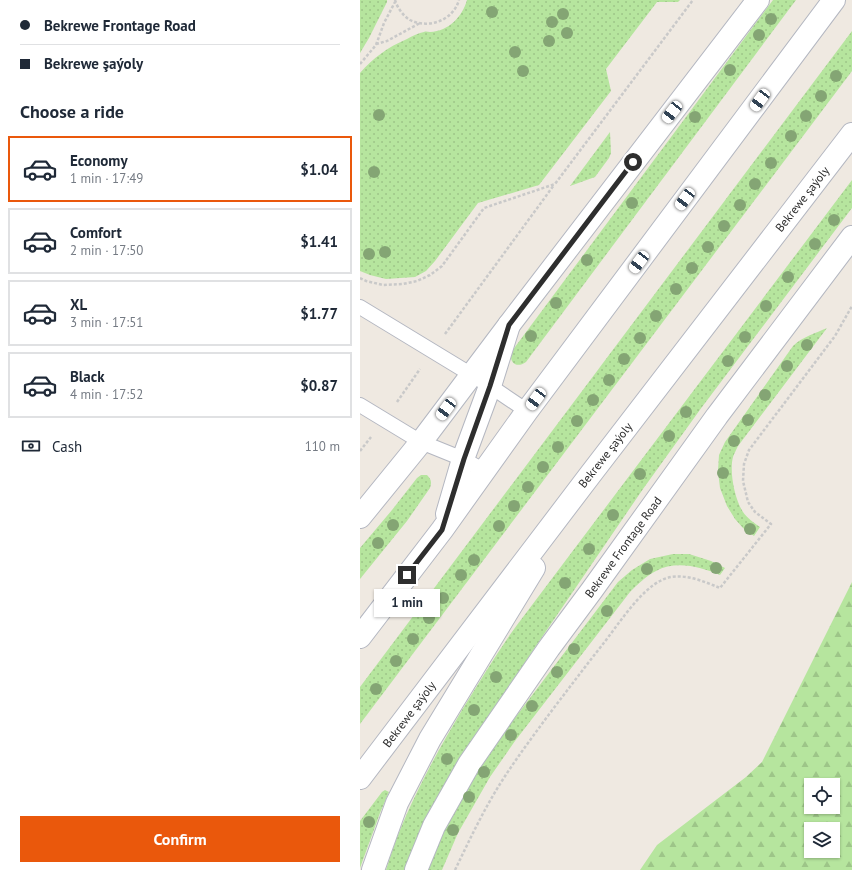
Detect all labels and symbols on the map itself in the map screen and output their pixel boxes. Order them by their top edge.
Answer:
car [748,87,772,113]
car [660,99,684,125]
route start [624,153,642,171]
street label: Bekrewe şaýoly [772,163,832,235]
car [673,186,697,212]
car [627,249,651,275]
car [524,386,548,412]
car [434,396,458,422]
street label: Bekrewe şaýoly [575,419,635,491]
street label: Bekrewe Frontage Road [581,494,665,600]
route end [398,566,416,584]
callout: 1 min [374,589,440,617]
street label: Bekrewe şaýoly [379,678,439,750]

